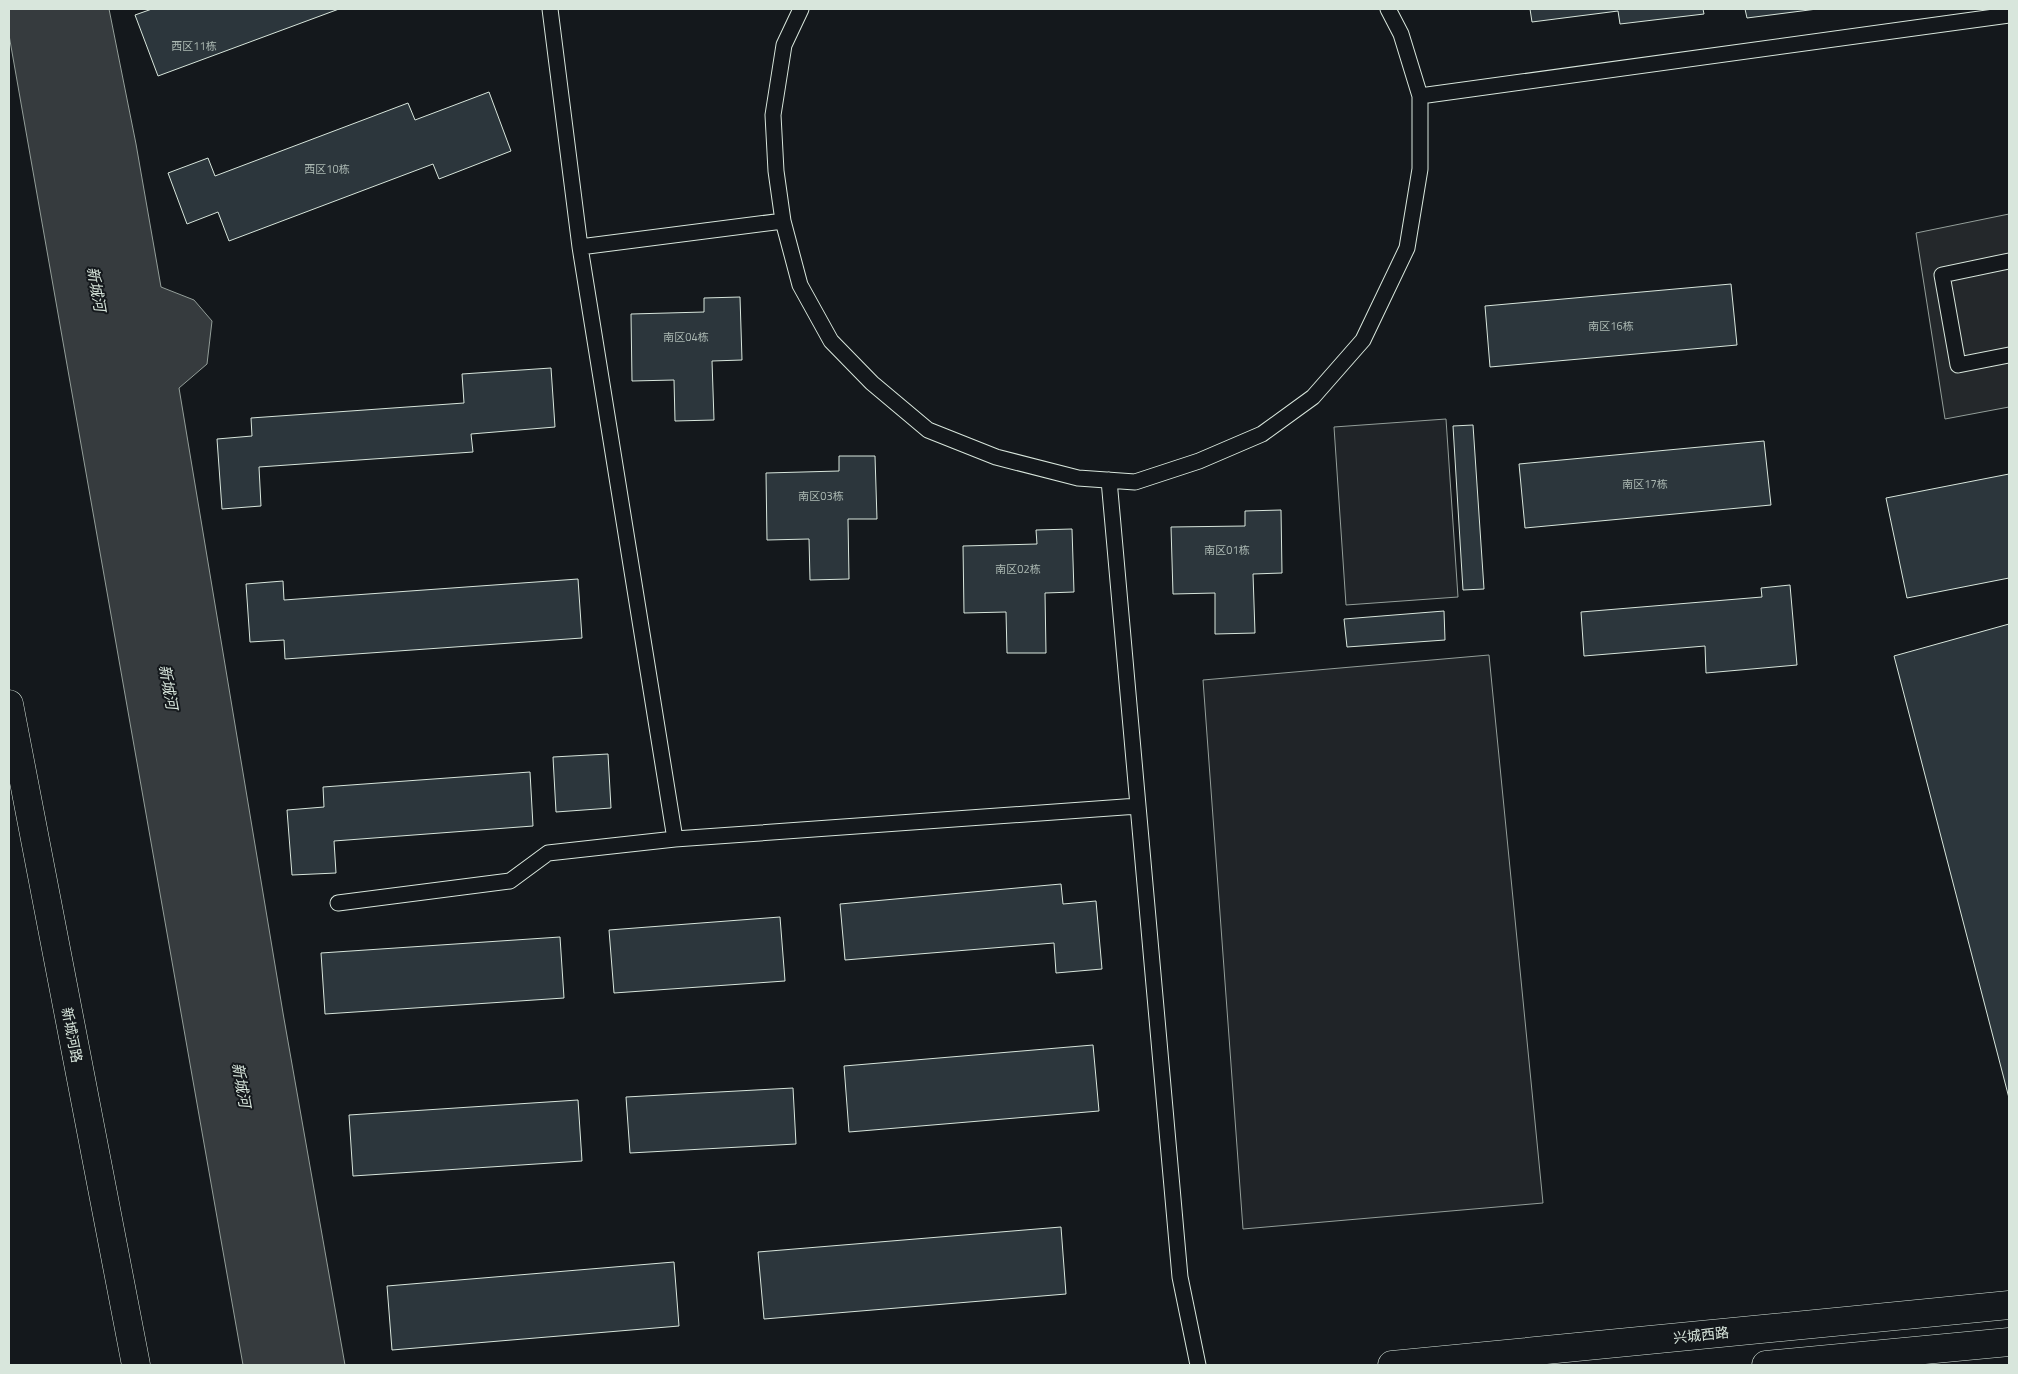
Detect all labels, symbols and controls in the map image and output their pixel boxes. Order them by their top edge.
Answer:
house number: 西区11栋 [171,38,217,54]
house number: 西区10栋 [304,161,350,177]
water label: 新城河 [81,265,112,316]
house number: 南区16栋 [1588,318,1634,334]
house number: 南区04栋 [663,329,709,345]
house number: 南区17栋 [1622,476,1668,492]
house number: 南区03栋 [798,488,844,504]
house number: 南区01栋 [1204,542,1250,558]
house number: 南区02栋 [995,561,1041,577]
water label: 新城河 [153,663,184,714]
street label: 新城河路 [57,1005,88,1064]
water label: 新城河 [226,1061,257,1112]
street label: 兴城西路 [1672,1321,1730,1348]

